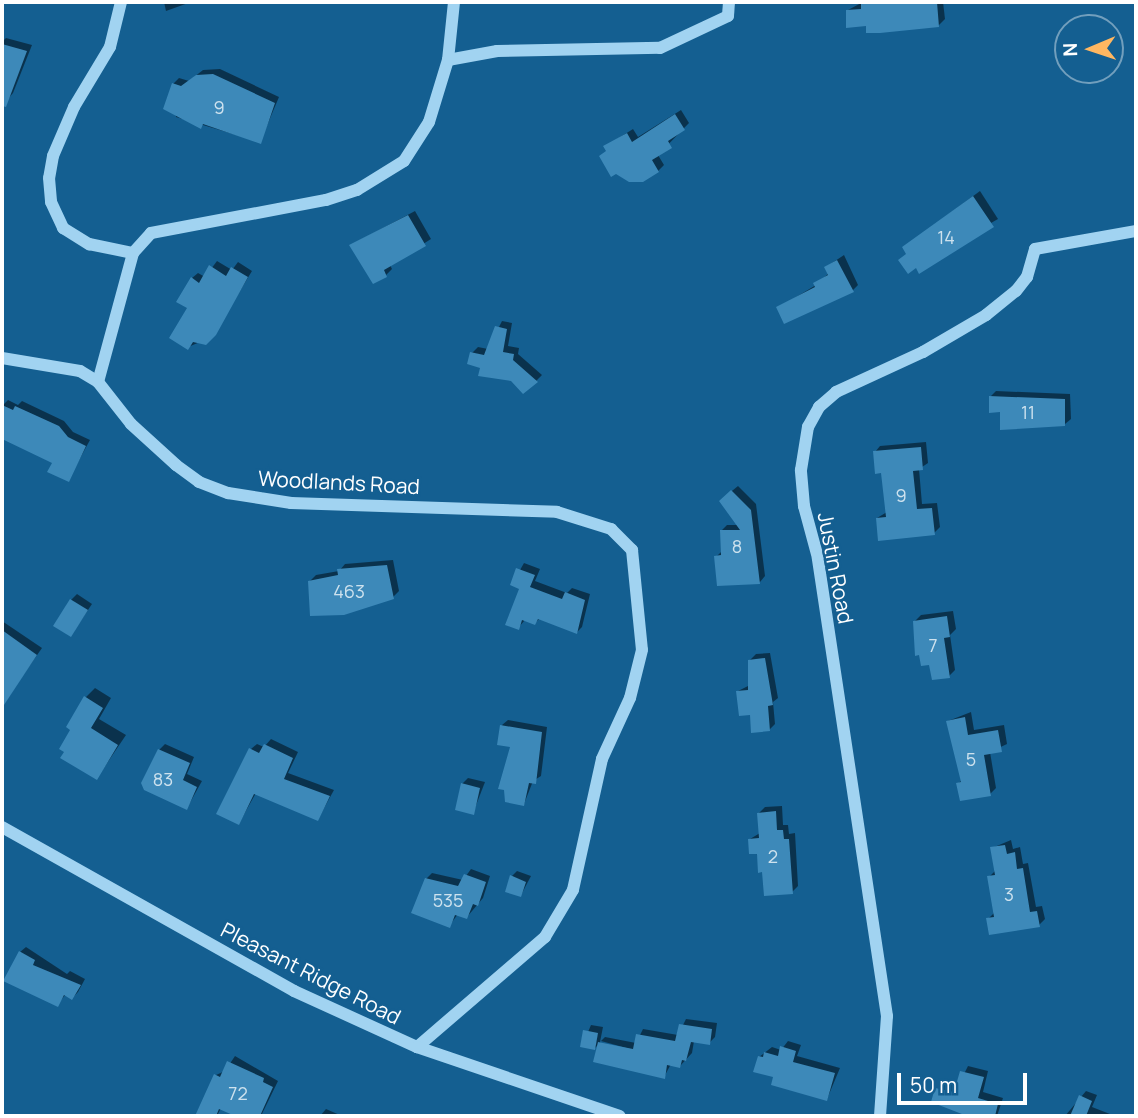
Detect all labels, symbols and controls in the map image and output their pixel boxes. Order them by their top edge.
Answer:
north arrow [1054,14,1124,84]
text: N [1057,42,1083,57]
house number: 9 [213,96,225,118]
house number: 14 [937,226,955,248]
house number: 11 [1021,401,1035,423]
street label: Woodlands Road [257,465,421,499]
house number: 9 [895,484,907,506]
street label: Justin Road [813,510,859,626]
house number: 8 [732,535,742,557]
house number: 463 [333,580,365,602]
house number: 7 [928,634,938,656]
house number: 5 [966,748,976,770]
house number: 83 [153,768,173,790]
house number: 2 [768,845,778,867]
house number: 3 [1004,883,1014,905]
house number: 535 [433,889,463,911]
street label: Pleasant Ridge Road [217,917,405,1029]
scale bar [900,1058,1030,1102]
text: 50 m [910,1071,957,1099]
house number: 72 [228,1082,248,1104]

